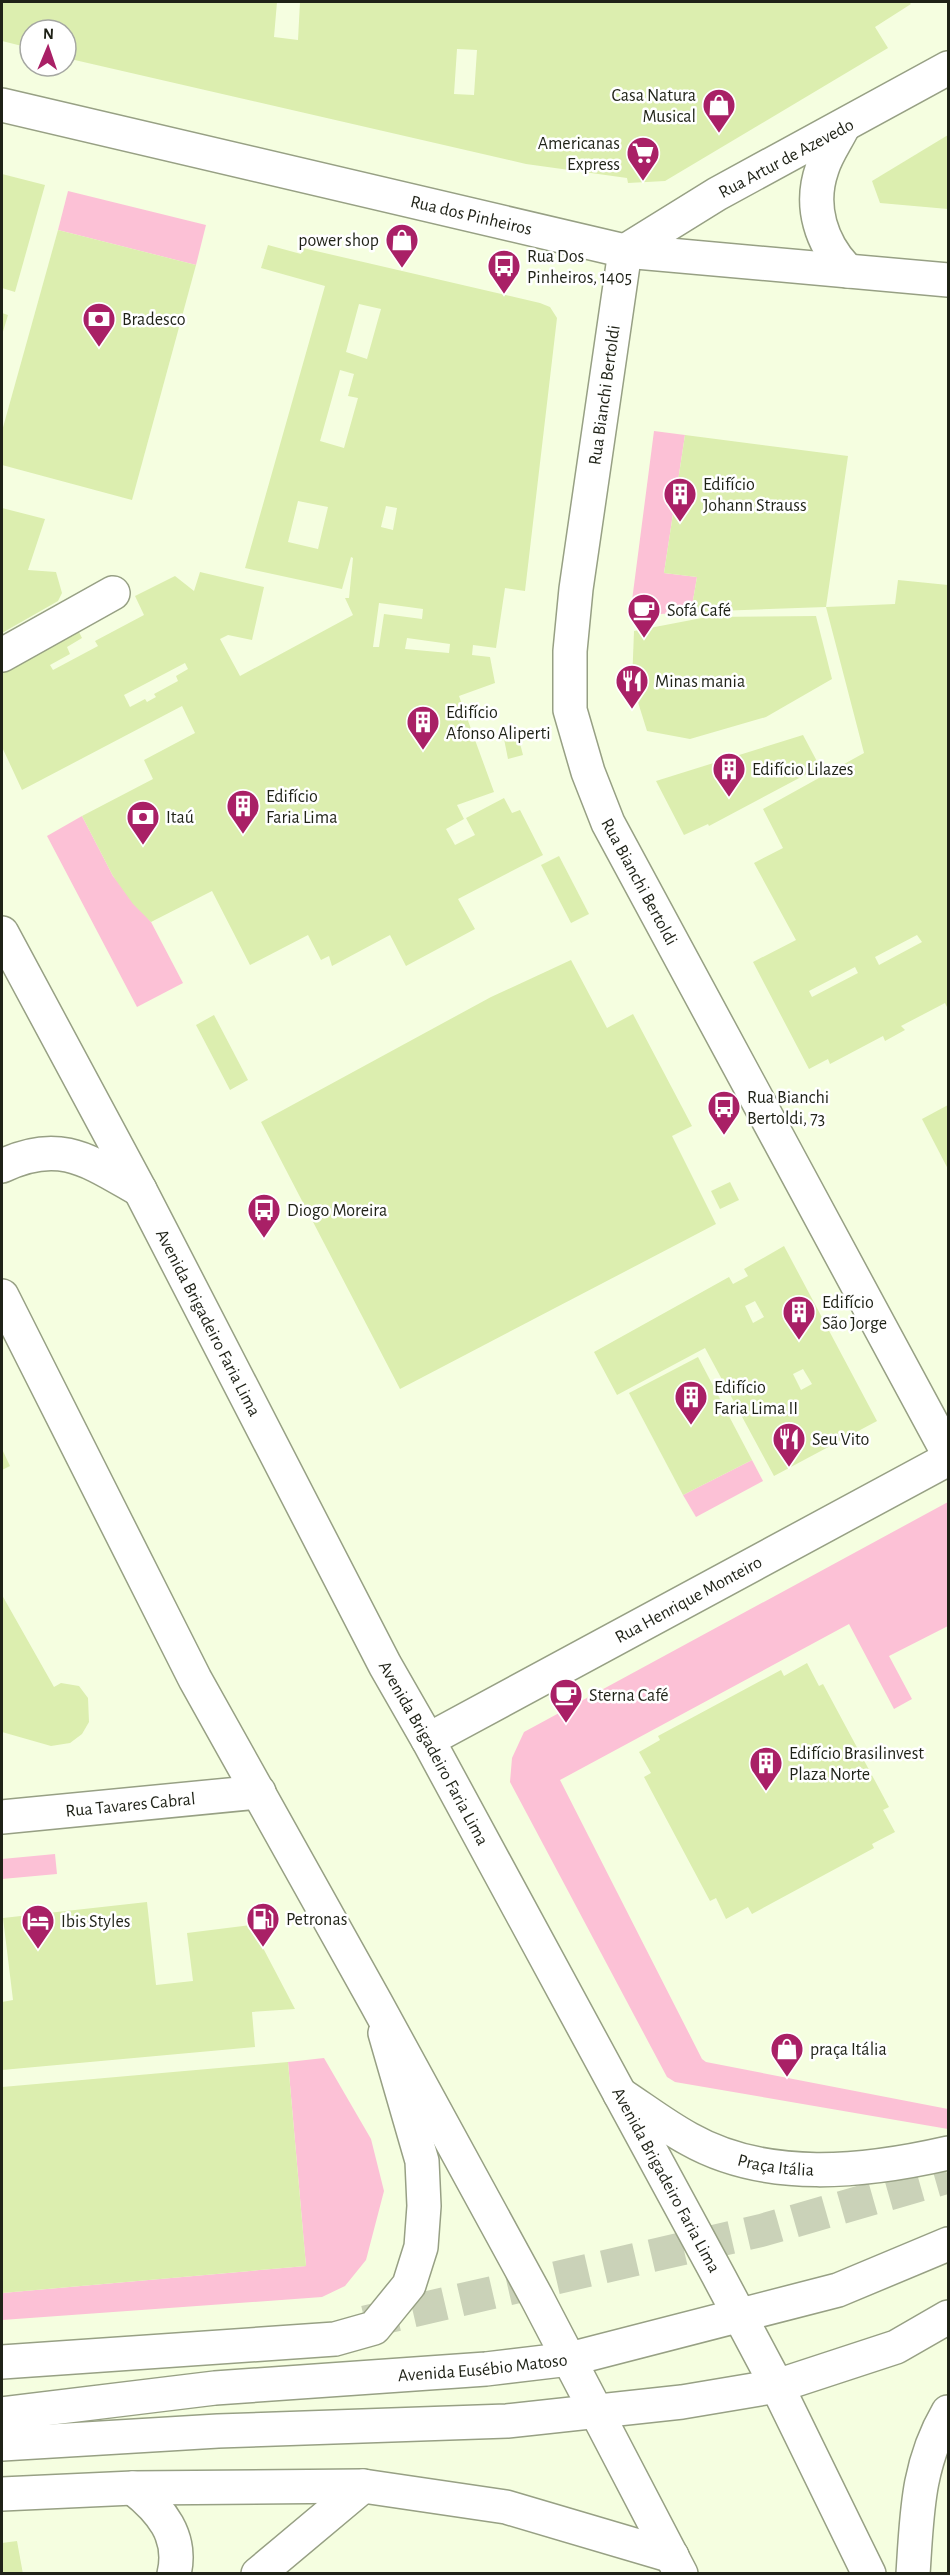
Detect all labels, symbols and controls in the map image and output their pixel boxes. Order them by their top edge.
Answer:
north arrow [18,18,78,78]
text: N [43,26,54,42]
place label: Casa Natura Musical [611,87,696,126]
shop icon: Casa Natura Musical [701,87,737,134]
street label: Rua Artur de Azevedo [716,116,857,202]
place label: Americanas Express [538,135,620,174]
supermarket icon: Americanas Express [625,135,661,182]
street label: Rua dos Pinheiros [408,193,534,239]
shop icon: power shop [384,222,420,269]
place label: power shop [298,232,379,250]
bus stop icon: Rua Dos Pinheiros, 1405 [486,248,522,295]
place label: Rua Dos Pinheiros, 1405 [527,248,632,287]
bank icon: Bradesco [81,301,117,348]
place label: Bradesco [122,311,186,329]
street label: Rua Bianchi Bertoldi [586,324,624,466]
building icon: Edifício Johann Strauss [662,476,698,523]
place label: Edifício Johann Strauss [703,476,807,515]
cafe icon: Sofá Café [626,592,662,639]
place label: Sofá Café [667,602,731,620]
restaurant icon: Minas mania [614,663,650,710]
place label: Minas mania [655,673,745,691]
building icon: Edifício Afonso Aliperti [405,704,441,751]
place label: Edifício Afonso Aliperti [446,704,551,743]
building icon: Edifício Lilazes [711,751,747,798]
place label: Edifício Lilazes [752,761,854,779]
building icon: Edifício Faria Lima [225,788,261,835]
place label: Edifício Faria Lima [266,788,337,827]
bank icon: Itaú [125,799,161,846]
place label: Itaú [166,809,194,827]
street label: Rua Bianchi Bertoldi [597,815,680,948]
bus stop icon: Rua Bianchi Bertoldi, 73 [706,1089,742,1136]
place label: Rua Bianchi Bertoldi, 73 [747,1089,829,1128]
bus stop icon: Diogo Moreira [246,1192,282,1239]
place label: Diogo Moreira [287,1202,387,1220]
street label: Avenida Brigadeiro Faria Lima [152,1227,263,1420]
building icon: Edifício São Jorge [781,1294,817,1341]
place label: Edifício São Jorge [822,1294,887,1333]
building icon: Edifício Faria Lima II [673,1379,709,1426]
place label: Edifício Faria Lima II [714,1379,798,1418]
restaurant icon: Seu Vito [771,1421,807,1468]
place label: Seu Vito [812,1431,870,1449]
street label: Rua Henrique Monteiro [612,1553,765,1647]
street label: Avenida Brigadeiro Faria Lima [375,1658,491,1849]
cafe icon: Sterna Café [548,1677,584,1724]
place label: Sterna Café [589,1687,669,1705]
building icon: Edifício Brasilinvest Plaza Norte [748,1745,784,1792]
place label: Edifício Brasilinvest Plaza Norte [789,1745,924,1784]
street label: Rua Tavares Cabral [65,1790,196,1821]
fuel station icon: Petronas [245,1901,281,1948]
hotel icon: Ibis Styles [20,1903,56,1950]
place label: Petronas [286,1911,347,1929]
place label: Ibis Styles [61,1913,130,1931]
shop icon: praça Itália [769,2031,805,2078]
place label: praça Itália [810,2041,887,2059]
street label: Avenida Brigadeiro Faria Lima [608,2085,723,2276]
street label: Praça Itália [735,2151,814,2180]
street label: Avenida Eusébio Matoso [397,2351,569,2385]

